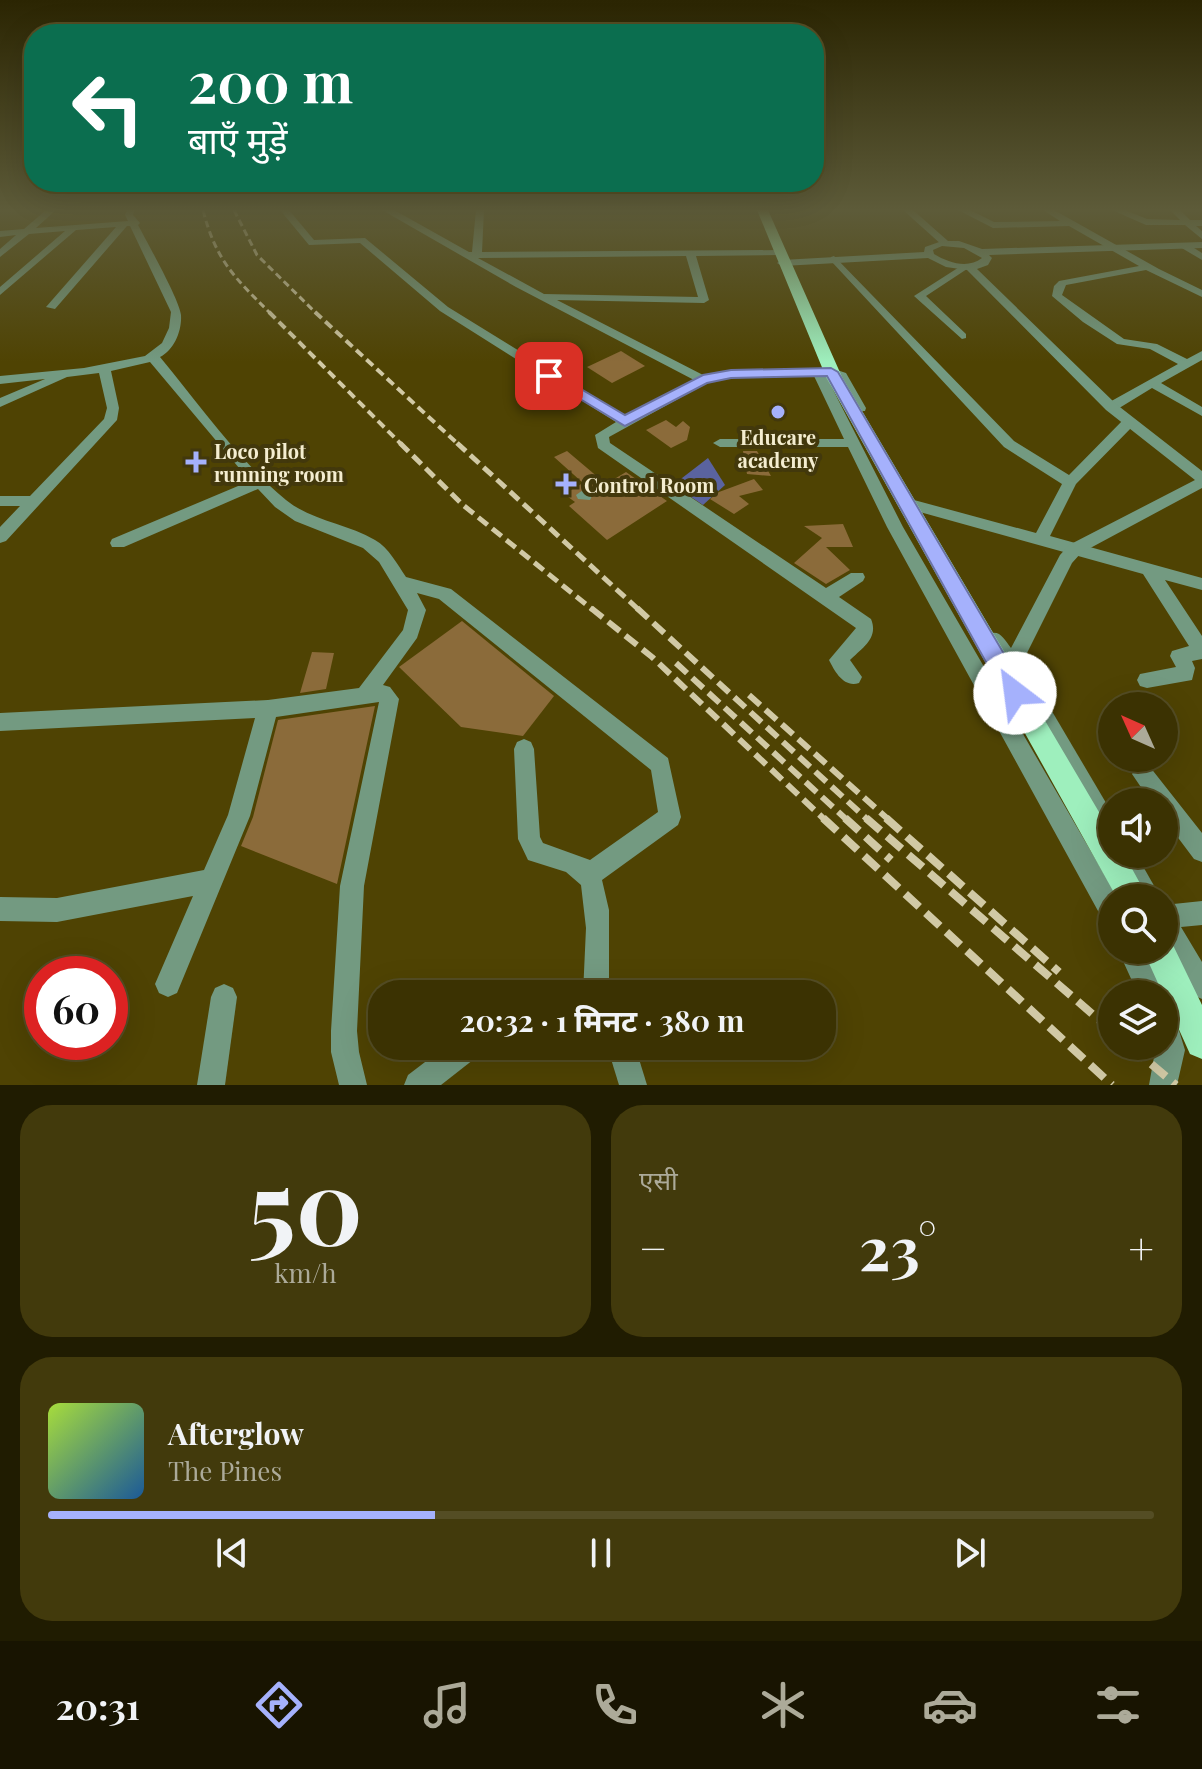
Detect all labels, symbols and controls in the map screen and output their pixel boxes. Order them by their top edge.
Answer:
text: 200 m [188,43,353,118]
icon: left [56,56,160,160]
text: बाएँ मुड़ें [188,115,288,163]
pin [515,342,583,410]
icon: arrive [527,354,571,398]
marker: Educare academy [769,403,787,421]
place label: Educare academy [738,423,819,473]
place label: Loco pilot running room [214,437,344,487]
marker: Loco pilot running room [185,451,207,473]
place label: Control Room [584,471,714,498]
marker: Control Room [555,473,577,495]
position arrow [973,651,1057,735]
north arrow [1098,692,1178,772]
map controls [1098,692,1178,1060]
button: sound [1098,788,1178,868]
button: search [1098,884,1178,964]
speed limit sign: 60 [24,956,128,1060]
button: layers [1098,980,1178,1060]
text: 20:32 · 1 मिनट · 380 m [460,1000,744,1040]
text: 50 [248,1133,363,1272]
text: एसी [639,1162,678,1197]
text: 23° [859,1206,937,1286]
text: − [639,1217,667,1276]
text: + [1128,1217,1154,1276]
text: km/h [274,1255,337,1290]
text: Afterglow [168,1413,304,1453]
text: The Pines [168,1453,282,1488]
icon: previous [210,1531,254,1575]
icon: pause [579,1531,623,1575]
icon: next [948,1531,992,1575]
icon: directions [251,1677,307,1733]
icon: music [419,1677,475,1733]
icon: phone [587,1677,643,1733]
icon: climate [755,1677,811,1733]
icon: car [922,1677,978,1733]
icon: filters [1090,1677,1146,1733]
text: 20:31 [56,1681,140,1729]

